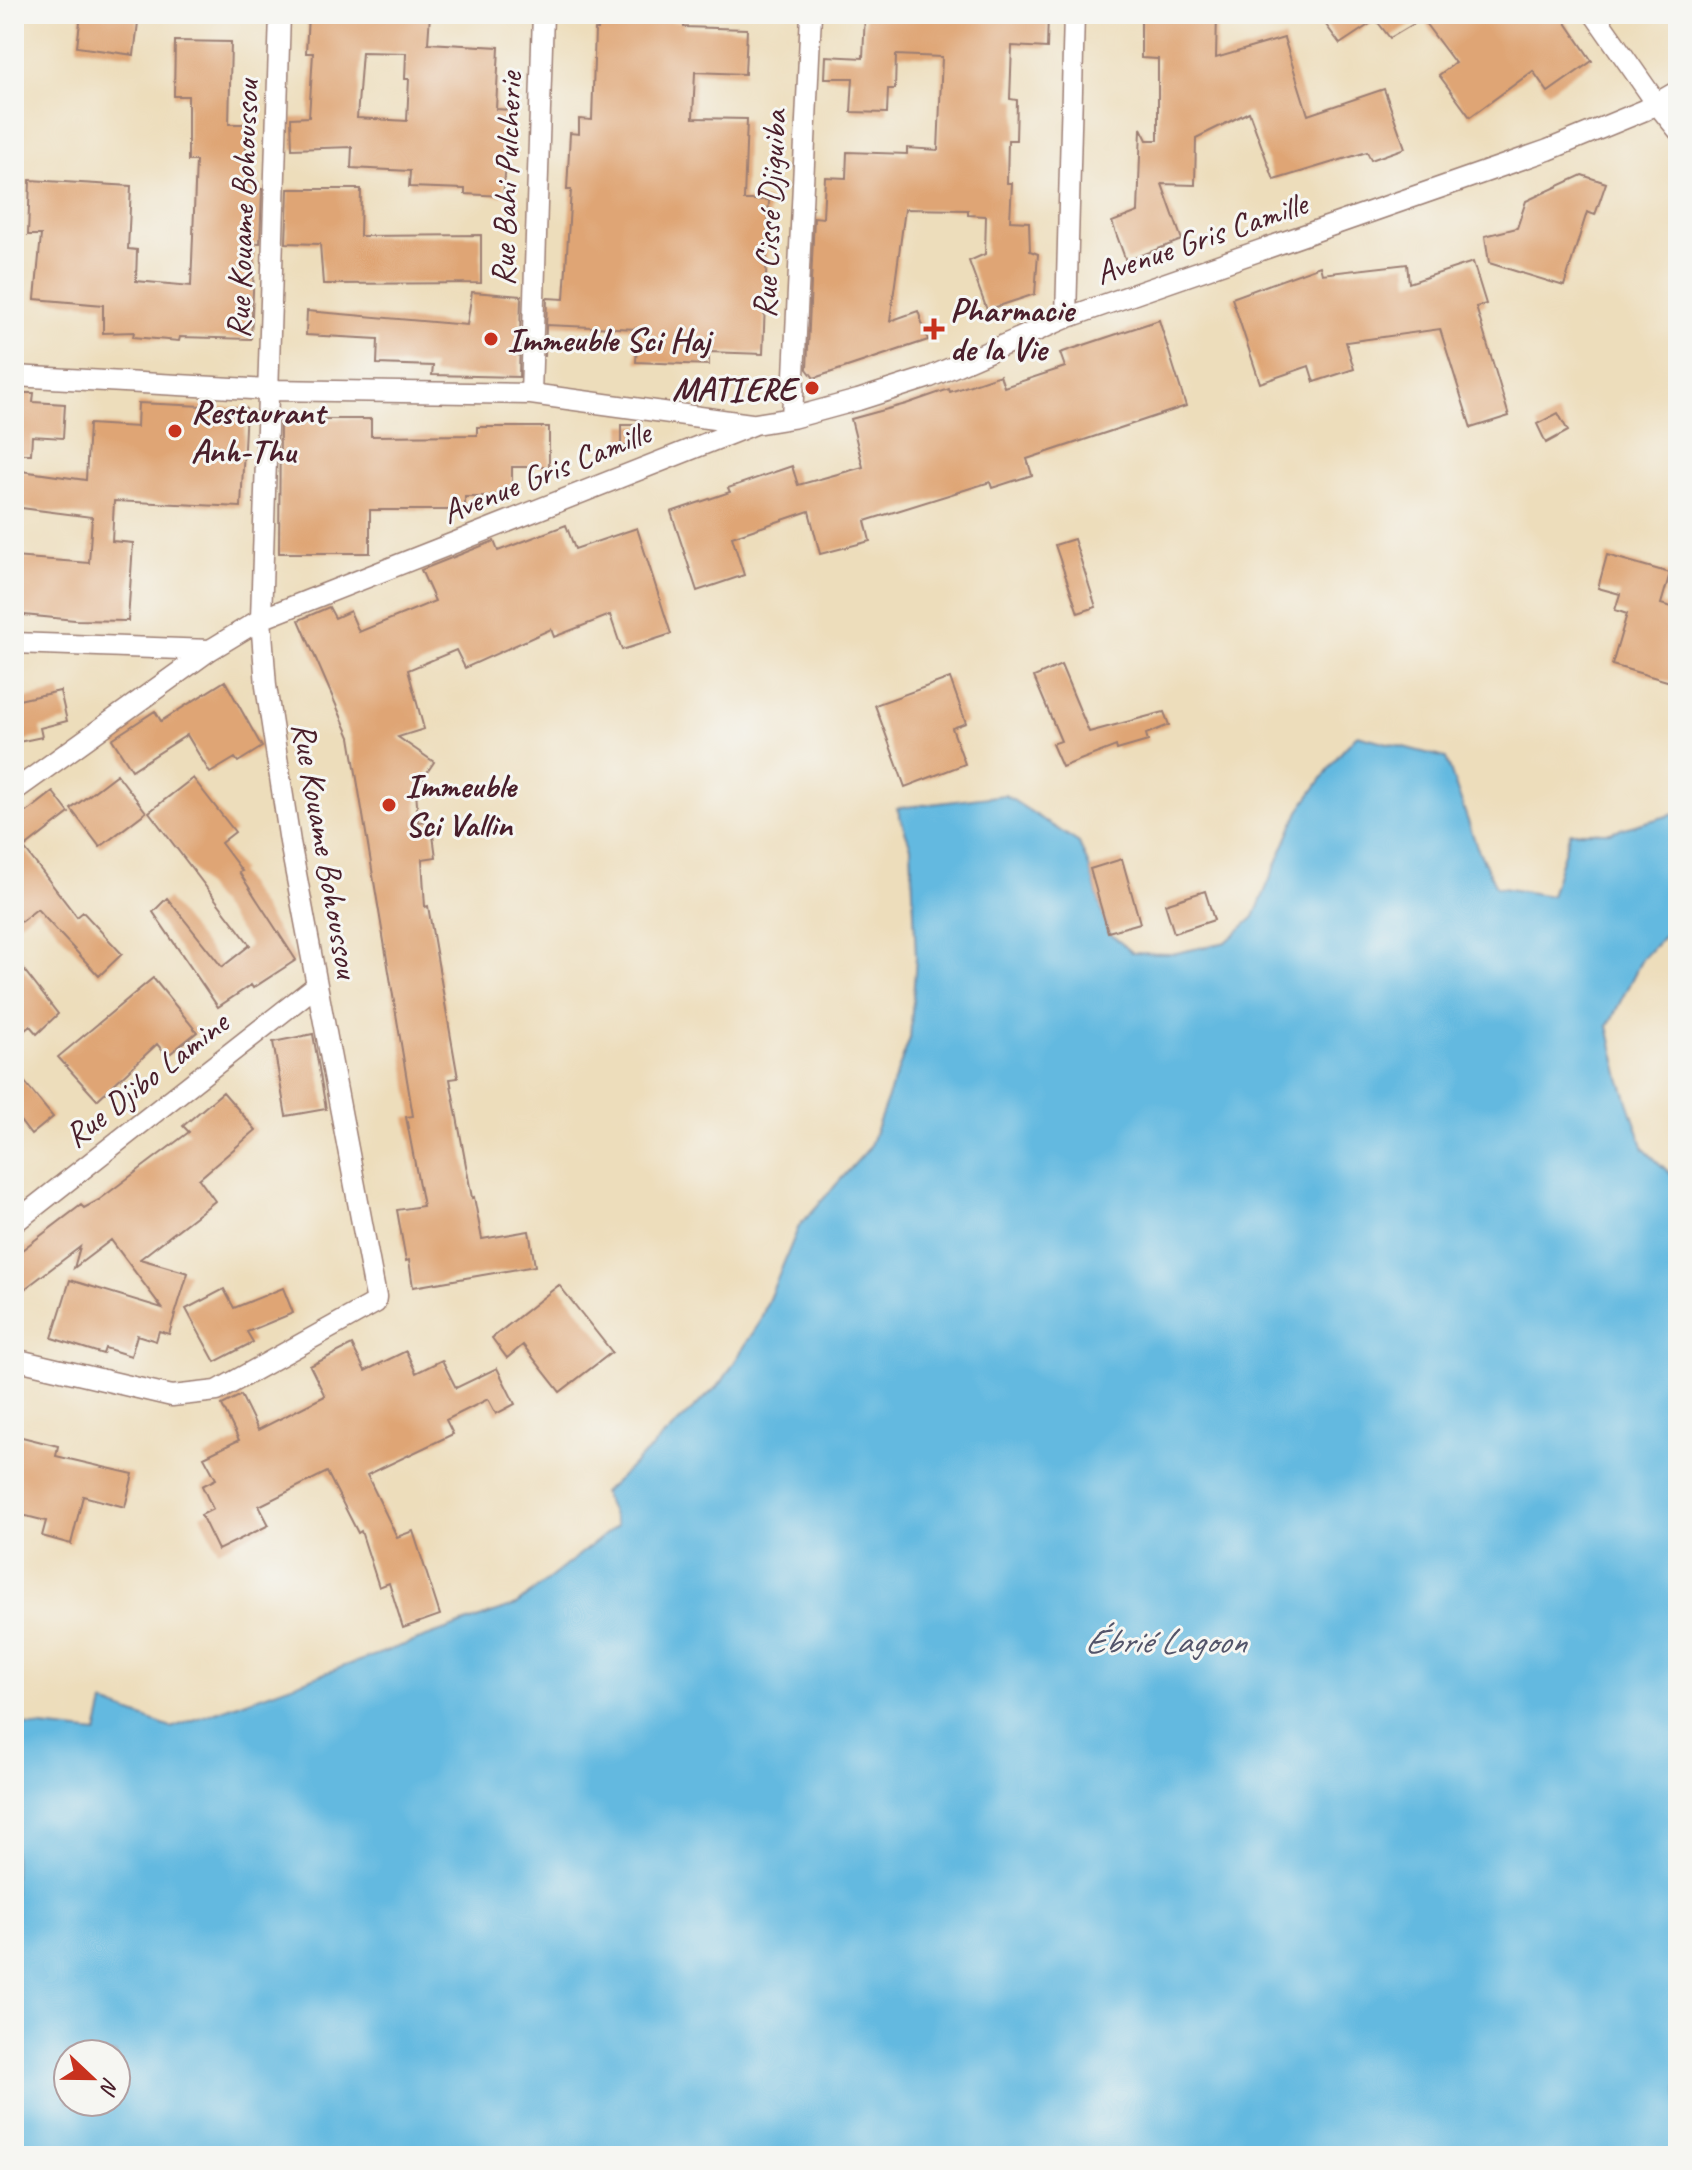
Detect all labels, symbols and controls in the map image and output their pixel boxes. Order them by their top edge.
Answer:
street label: Rue Bahi Pulcherie [481,69,531,287]
street label: Rue Kouame Bohoussou [216,76,268,339]
street label: Rue Cissé Djiguiba [742,107,796,319]
street label: Avenue Gris Camille [1089,181,1315,294]
place label: Pharmacie de la Vie [950,288,1077,370]
place label: Immeuble Sci Haj [507,318,714,361]
marker: Pharmacie de la Vie [925,320,943,338]
marker: Immeuble Sci Haj [482,330,500,348]
place label: MATIERE [672,367,801,410]
marker: MATIERE [803,379,821,397]
place label: Restaurant Anh-Thu [191,390,328,472]
street label: Avenue Gris Camille [435,410,659,533]
marker: Restaurant Anh-Thu [166,422,184,440]
street label: Rue Kouame Bohoussou [282,719,370,984]
place label: Immeuble Sci Vallin [405,764,518,846]
marker: Immeuble Sci Vallin [380,796,398,814]
street label: Rue Djibo Lamine [55,1000,239,1157]
water label: Ébrié Lagoon [1085,1618,1248,1664]
north arrow [52,2038,132,2118]
text: N [93,2074,125,2100]

